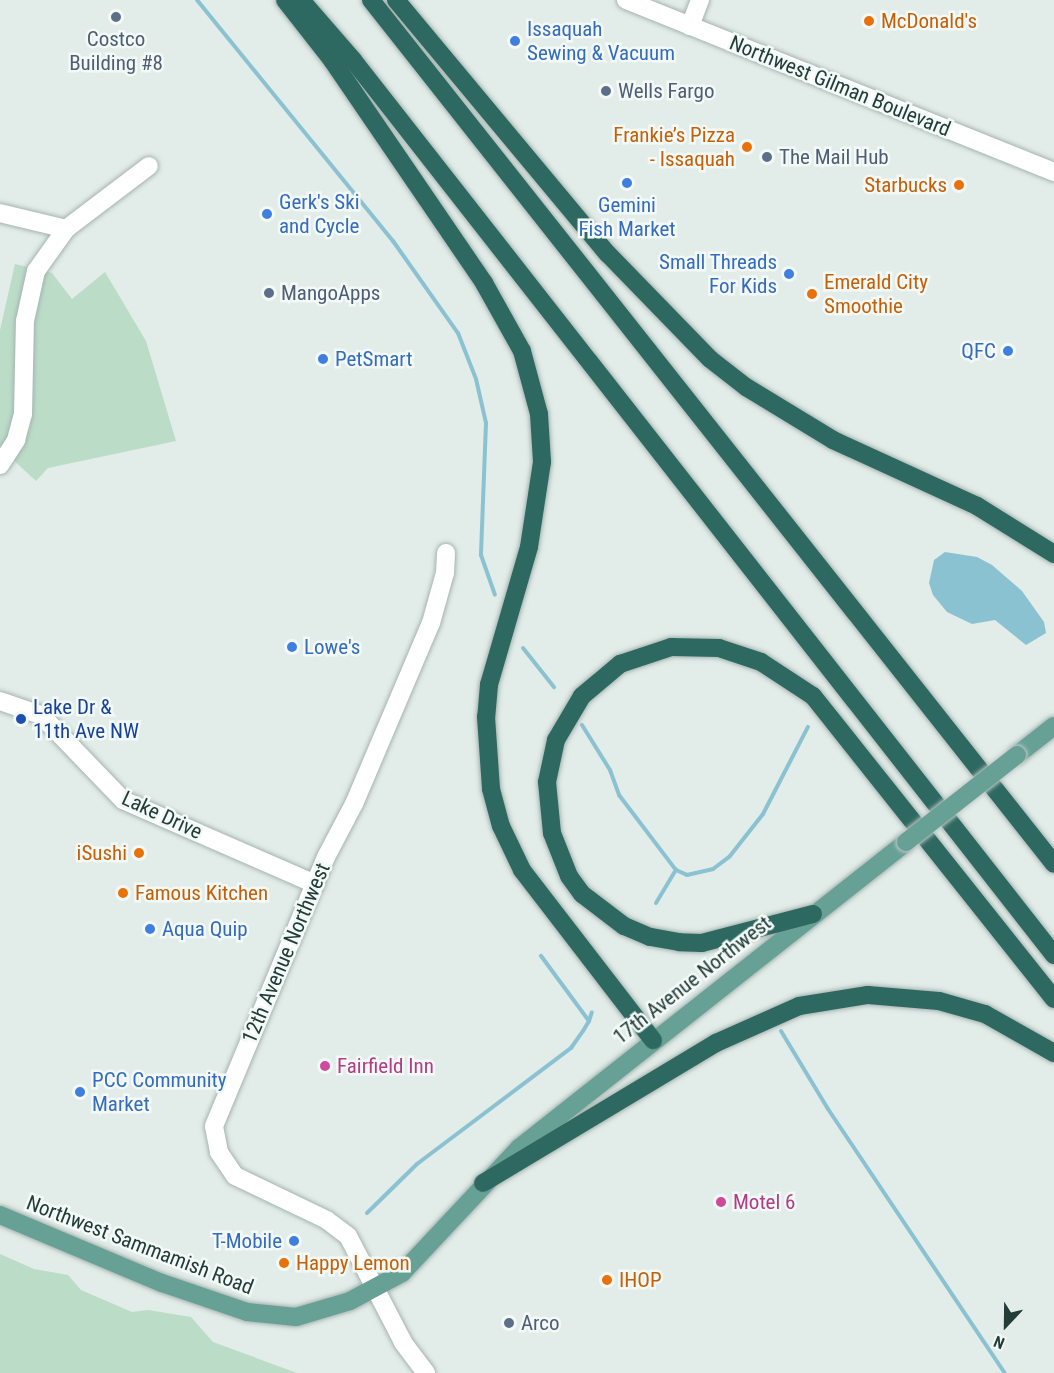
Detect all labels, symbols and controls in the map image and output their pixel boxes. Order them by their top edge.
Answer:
place label: McDonald's [881,8,977,34]
marker: Costco Building #8 [109,10,123,24]
marker: McDonald's [862,14,876,28]
place label: Issaquah Sewing & Vacuum [527,16,675,66]
place label: Costco Building #8 [69,26,163,76]
street label: Northwest Gilman Boulevard [726,30,954,142]
marker: Issaquah Sewing & Vacuum [508,34,522,48]
place label: Wells Fargo [618,78,714,104]
marker: Wells Fargo [599,84,613,98]
place label: Frankie’s Pizza - Issaquah [613,122,735,172]
marker: Frankie’s Pizza - Issaquah [740,140,754,154]
place label: The Mail Hub [779,144,889,170]
marker: The Mail Hub [760,150,774,164]
place label: Starbucks [864,172,947,198]
marker: Gemini Fish Market [620,176,634,190]
marker: Starbucks [952,178,966,192]
place label: Gerk's Ski and Cycle [279,189,360,239]
place label: Gemini Fish Market [578,192,676,242]
marker: Gerk's Ski and Cycle [260,207,274,221]
place label: Small Threads For Kids [659,249,777,299]
marker: Small Threads For Kids [782,267,796,281]
place label: Emerald City Smoothie [824,269,928,319]
place label: MangoApps [281,280,380,306]
marker: MangoApps [262,286,276,300]
marker: Emerald City Smoothie [805,287,819,301]
place label: QFC [961,338,996,364]
marker: QFC [1001,344,1015,358]
place label: PetSmart [335,346,412,372]
marker: PetSmart [316,352,330,366]
place label: Lowe's [304,634,360,660]
marker: Lowe's [285,640,299,654]
place label: Lake Dr & 11th Ave NW [33,694,139,744]
marker: Lake Dr & 11th Ave NW [14,712,28,726]
street label: Lake Drive [118,785,206,845]
place label: iSushi [77,840,127,866]
marker: iSushi [132,846,146,860]
street label: 12th Avenue Northwest [237,859,335,1047]
place label: Famous Kitchen [135,880,268,906]
marker: Famous Kitchen [116,886,130,900]
street label: 17th Avenue Northwest [608,911,776,1049]
place label: Aqua Quip [162,916,248,942]
marker: Aqua Quip [143,922,157,936]
place label: Fairfield Inn [337,1053,434,1079]
marker: Fairfield Inn [318,1059,332,1073]
place label: PCC Community Market [92,1067,226,1117]
marker: PCC Community Market [73,1085,87,1099]
place label: Motel 6 [733,1189,795,1215]
street label: Northwest Sammamish Road [23,1190,257,1300]
marker: Motel 6 [714,1195,728,1209]
place label: T-Mobile [212,1228,282,1254]
marker: T-Mobile [287,1234,301,1248]
place label: Happy Lemon [296,1250,410,1276]
marker: Happy Lemon [277,1256,291,1270]
place label: IHOP [619,1267,662,1293]
marker: IHOP [600,1273,614,1287]
north arrow [976,1295,1036,1355]
place label: Arco [521,1310,560,1336]
marker: Arco [502,1316,516,1330]
text: N [991,1332,1007,1353]

